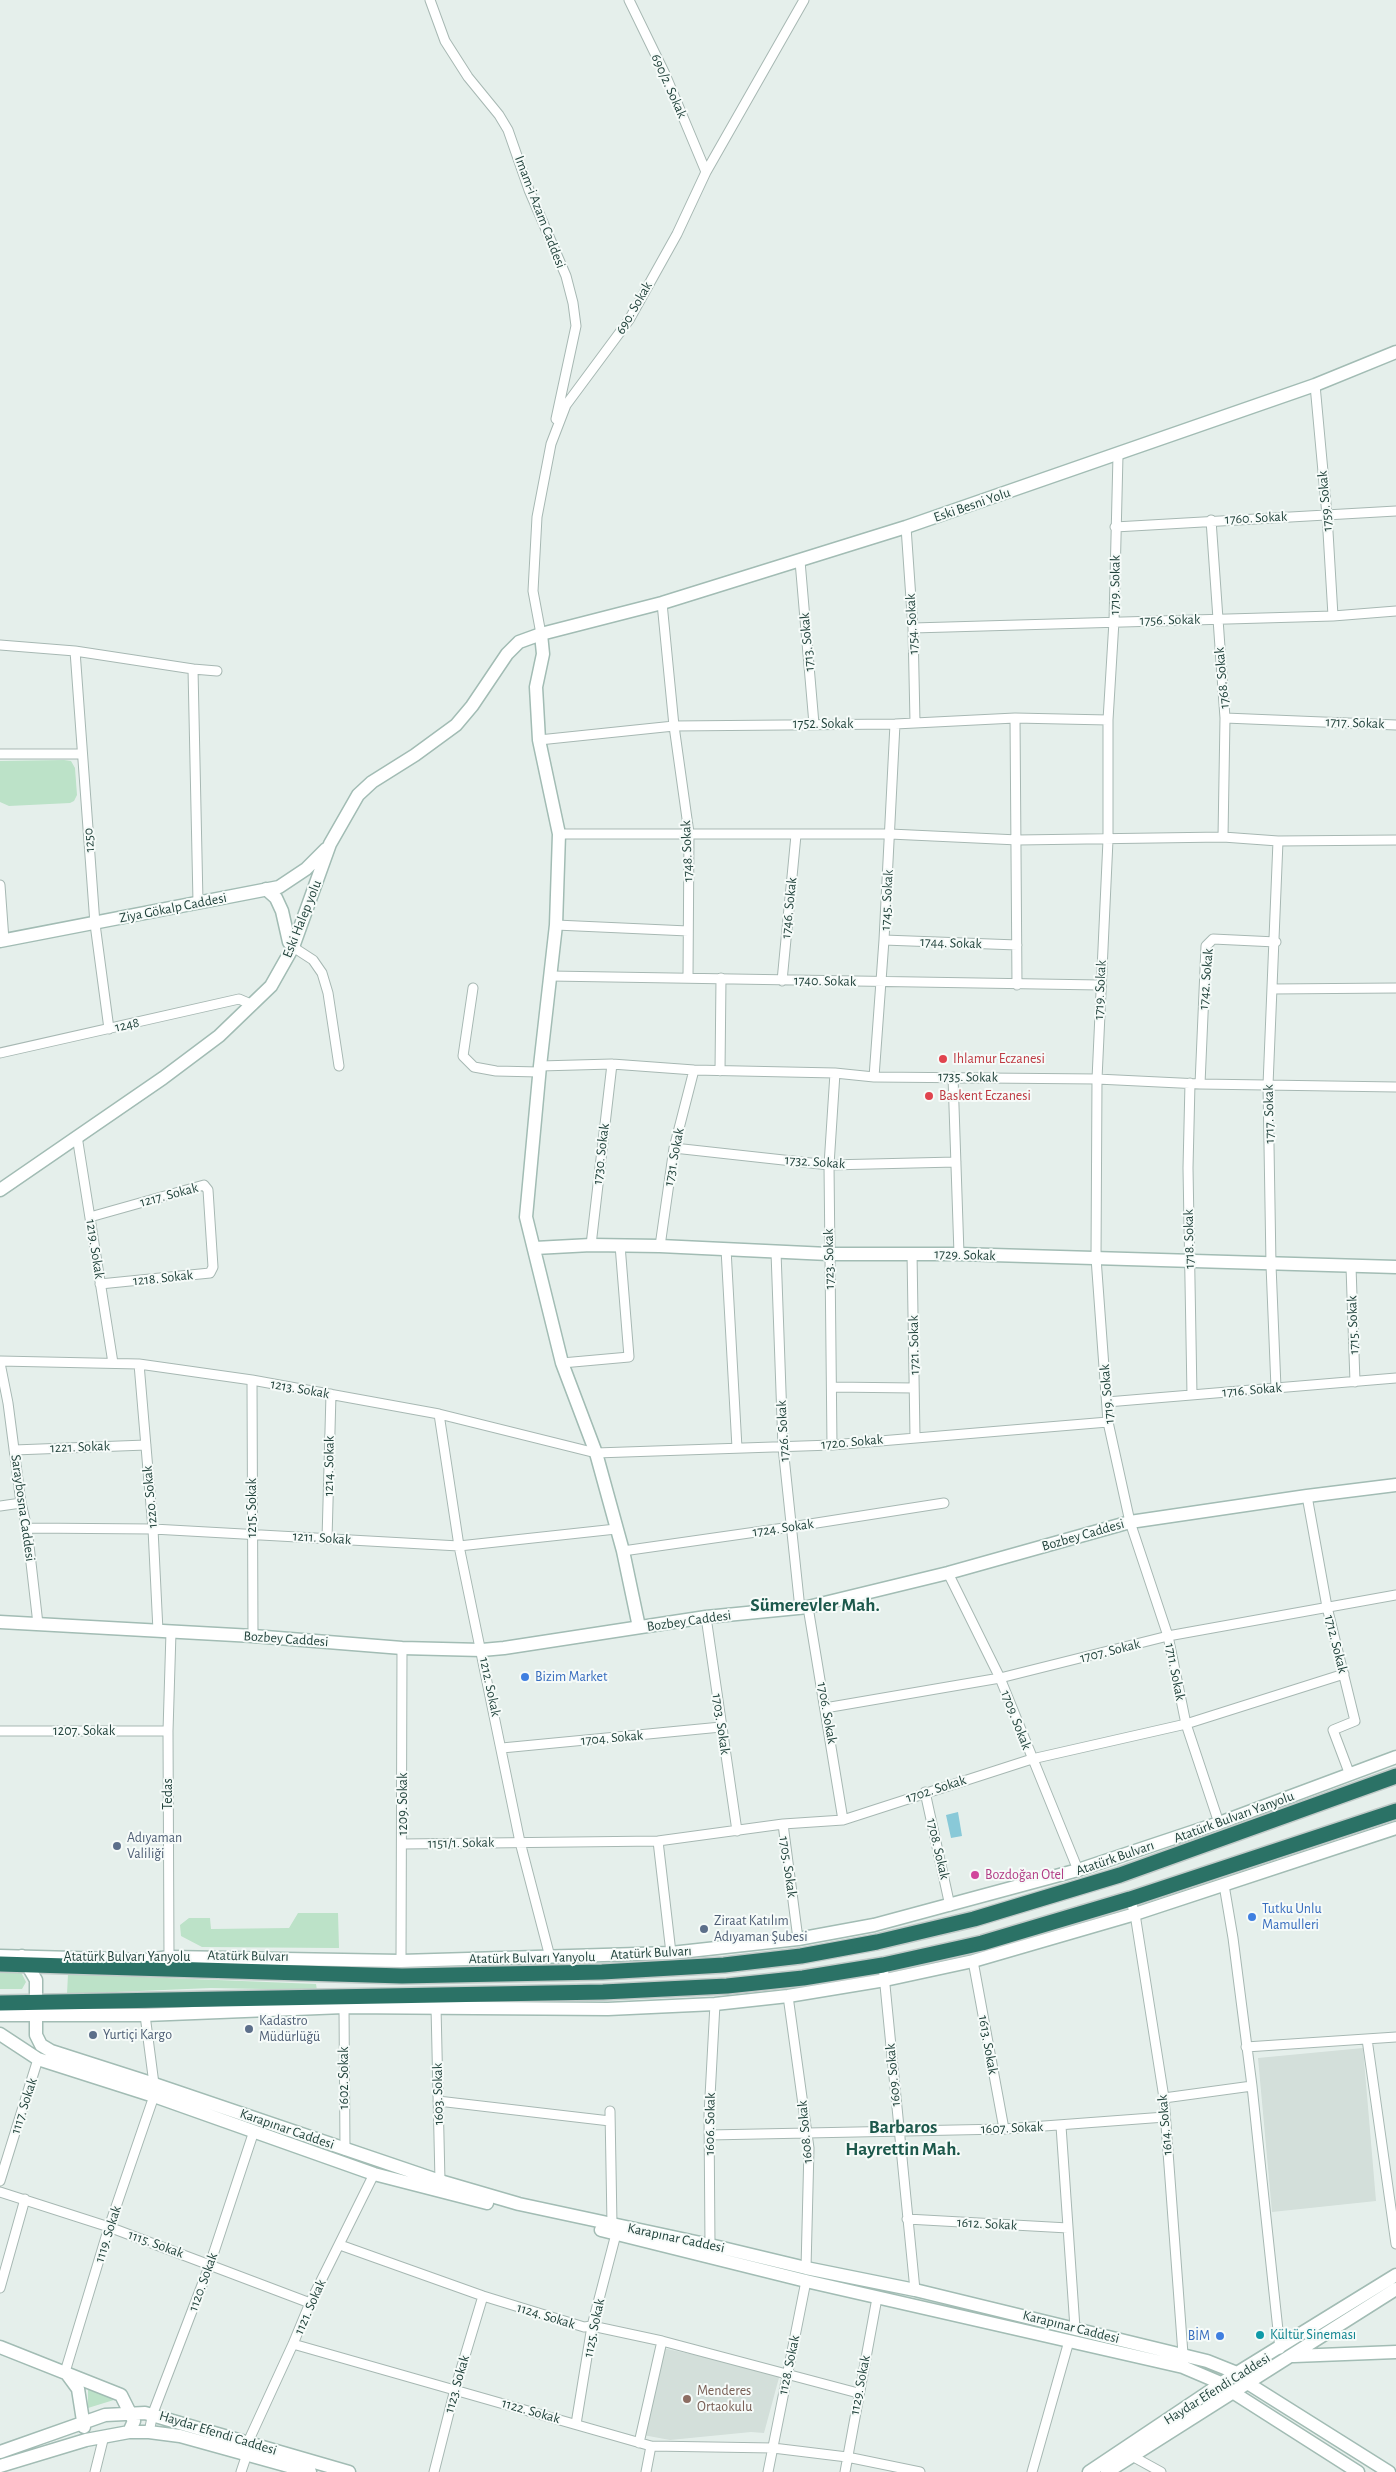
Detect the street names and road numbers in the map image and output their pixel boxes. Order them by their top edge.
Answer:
street label: 690/2. Sokak [647,51,691,121]
street label: Imam-i Azam Caddesi [511,153,569,271]
street label: 690. Sokak [612,279,656,337]
street label: 1759. Sokak [1314,470,1336,532]
street label: Eski Besni Yolu [931,484,1013,526]
street label: 1760. Sokak [1224,508,1288,528]
street label: 1719. Sokak [1106,555,1124,615]
street label: 1754. Sokak [902,593,922,655]
street label: 1756. Sokak [1139,611,1201,629]
street label: 1713. Sokak [796,612,818,672]
street label: 1768. Sokak [1211,647,1233,709]
street label: 1717. Sokak [1325,714,1385,732]
street label: 1752. Sokak [793,716,853,732]
street label: 1748. Sokak [678,820,696,882]
street label: 1250 [80,827,98,853]
street label: 1745. Sokak [877,869,897,931]
street label: 1746. Sokak [777,876,801,940]
street label: Eski Halep yolu [279,878,325,960]
street label: Ziya Gökalp Caddesi [118,889,228,927]
street label: 1744. Sokak [920,934,982,952]
street label: 1742. Sokak [1195,948,1217,1010]
street label: 1719. Sokak [1090,960,1110,1020]
street label: 1740. Sokak [794,972,856,990]
street label: 1248 [113,1014,141,1036]
street label: 1735. Sokak [938,1068,998,1086]
street label: 1717. Sokak [1260,1084,1278,1144]
street label: 1730. Sokak [589,1122,613,1186]
street label: 1731. Sokak [660,1126,688,1188]
street label: 1732. Sokak [784,1152,846,1172]
street label: 1217. Sokak [138,1179,200,1211]
street label: 1718. Sokak [1180,1209,1198,1269]
street label: 1219. Sokak [82,1218,108,1280]
street label: 1723. Sokak [820,1229,838,1289]
street label: 1729. Sokak [934,1246,996,1264]
street label: 1218. Sokak [132,1266,194,1290]
street label: 1715. Sokak [1344,1295,1362,1355]
street label: 1721. Sokak [905,1315,923,1375]
street label: 1719. Sokak [1096,1364,1118,1424]
street label: 1213. Sokak [269,1376,331,1402]
street label: 1716. Sokak [1222,1379,1282,1401]
street label: 1726. Sokak [773,1400,793,1462]
street label: 1720. Sokak [820,1431,884,1453]
street label: 1214. Sokak [320,1436,338,1496]
street label: 1221. Sokak [50,1438,110,1456]
street label: Saraybosna Caddesi [7,1453,39,1563]
street label: 1220. Sokak [139,1465,161,1529]
street label: 1215. Sokak [244,1478,260,1538]
street label: 1724. Sokak [751,1515,815,1541]
street label: Bozbey Caddesi [1040,1515,1126,1555]
street label: 1211. Sokak [292,1528,352,1548]
street label: Bozbey Caddesi [646,1607,732,1635]
street label: 1712. Sokak [1321,1613,1351,1675]
street label: Bozbey Caddesi [243,1628,329,1650]
street label: 1707. Sokak [1078,1635,1142,1667]
street label: 1711. Sokak [1161,1642,1189,1702]
street label: 1212. Sokak [476,1656,504,1718]
street label: 1706. Sokak [813,1681,841,1745]
street label: 1709. Sokak [997,1688,1035,1752]
street label: 1703. Sokak [708,1692,734,1756]
street label: 1207. Sokak [53,1723,115,1739]
street label: 1704. Sokak [580,1727,644,1749]
street label: 1702. Sokak [904,1771,968,1807]
street label: 1209. Sokak [395,1773,411,1835]
street label: Tedas [160,1778,176,1810]
street label: Atatürk Bulvarı Yanyolu [1172,1787,1296,1847]
street label: 1708. Sokak [923,1817,953,1881]
street label: 1151/1. Sokak [427,1834,495,1852]
street label: 1705. Sokak [775,1835,801,1899]
street label: Atatürk Bulvarı [1074,1837,1156,1879]
street label: Atatürk Bulvarı [610,1942,692,1964]
street label: Atatürk Bulvarı [207,1947,289,1965]
street label: Atatürk Bulvarı Yanyolu [468,1948,596,1968]
street label: Atatürk Bulvarı Yanyolu [64,1949,190,1965]
street label: 1613. Sokak [975,2014,1001,2076]
street label: 1609. Sokak [882,2043,904,2107]
street label: 1602. Sokak [336,2047,352,2109]
street label: 1603. Sokak [429,2063,447,2125]
street label: 1117. Sokak [7,2076,41,2136]
street label: 1606. Sokak [701,2092,719,2156]
street label: 1614. Sokak [1154,2094,1176,2156]
street label: 1608. Sokak [794,2100,816,2164]
street label: Karapınar Caddesi [238,2105,336,2153]
street label: 1607. Sokak [981,2119,1043,2137]
street label: 1119. Sokak [91,2203,125,2265]
street label: 1612. Sokak [956,2214,1018,2234]
street label: Karapınar Caddesi [626,2220,726,2256]
street label: 1115. Sokak [126,2226,186,2262]
street label: 1120. Sokak [185,2250,221,2314]
street label: 1121. Sokak [290,2277,330,2337]
street label: 1125. Sokak [580,2297,608,2359]
street label: 1124. Sokak [515,2299,577,2333]
street label: Karapınar Caddesi [1021,2307,1121,2347]
street label: 1128. Sokak [775,2334,803,2396]
street label: Haydar Efendi Caddesi [1161,2350,1273,2428]
street label: 1123. Sokak [441,2353,473,2415]
street label: 1129. Sokak [846,2354,874,2416]
street label: 1122. Sokak [500,2395,562,2427]
street label: Haydar Efendi Caddesi [157,2407,279,2459]

